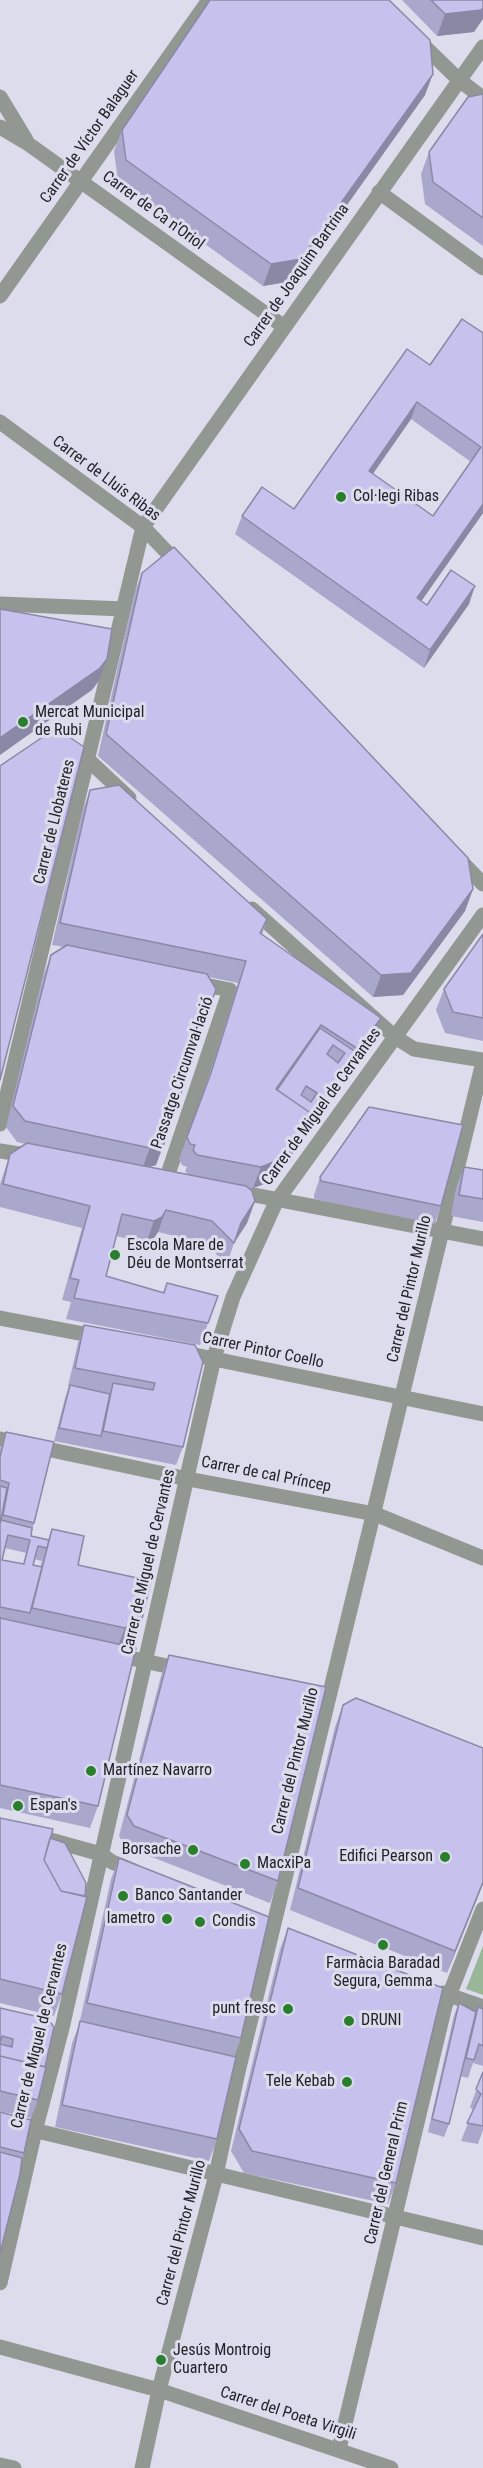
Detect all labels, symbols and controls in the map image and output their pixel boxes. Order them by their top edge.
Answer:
street label: Carrer de Víctor Balaguer [37,67,143,207]
street label: Carrer de Ca n'Oriol [98,168,208,254]
street label: Carrer de Joaquim Bartrina [240,201,354,351]
street label: Carrer de Lluís Ribas [48,432,164,526]
place label: Col·legi Ribas [353,487,439,507]
marker: Col·legi Ribas [334,490,348,504]
place label: Mercat Municipal de Rubi [35,703,144,741]
marker: Mercat Municipal de Rubi [16,715,30,729]
street label: Carrer de Llobateres [30,758,80,886]
street label: Passatge Circumval·lació [148,994,218,1152]
street label: Carrer de Miguel de Cervantes [258,1024,386,1190]
street label: Carrer del Pintor Murillo [384,1214,436,1364]
place label: Escola Mare de Déu de Montserrat [127,1236,243,1274]
marker: Escola Mare de Déu de Montserrat [108,1248,122,1262]
street label: Carrer Pintor Coello [200,1329,326,1373]
street label: Carrer de cal Príncep [199,1453,333,1497]
street label: Carrer de Miguel de Cervantes [118,1467,180,1657]
street label: Carrer del Pintor Murillo [268,1686,324,1836]
place label: Martínez Navarro [103,1761,212,1781]
marker: Martínez Navarro [84,1764,98,1778]
place label: Espan's [30,1796,77,1816]
marker: Espan's [11,1799,25,1813]
place label: Borsache [122,1840,181,1860]
marker: Borsache [186,1843,200,1857]
place label: Edifici Pearson [339,1847,433,1867]
marker: Edifici Pearson [438,1850,452,1864]
place label: MacxiPa [257,1854,311,1874]
marker: MacxiPa [238,1857,252,1871]
place label: Banco Santander [135,1886,242,1906]
marker: Banco Santander [116,1889,130,1903]
place label: lametro [107,1909,155,1929]
marker: lametro [160,1912,174,1926]
place label: Condis [212,1912,256,1932]
marker: Condis [193,1915,207,1929]
marker: Farmàcia Baradad Segura, Gemma [376,1938,390,1952]
street label: Carrer de Miguel de Cervantes [8,1941,72,2131]
place label: Farmàcia Baradad Segura, Gemma [326,1954,440,1992]
place label: punt fresc [212,1999,276,2019]
marker: punt fresc [281,2002,295,2016]
place label: DRUNI [361,2011,402,2031]
marker: DRUNI [342,2014,356,2028]
place label: Tele Kebab [266,2072,335,2092]
marker: Tele Kebab [340,2075,354,2089]
street label: Carrer del General Prim [361,2100,413,2246]
street label: Carrer del Pintor Murillo [153,2158,211,2308]
place label: Jesús Montroig Cuartero [173,2341,271,2379]
marker: Jesús Montroig Cuartero [154,2353,168,2367]
street label: Carrer del Poeta Virgili [218,2383,358,2445]

